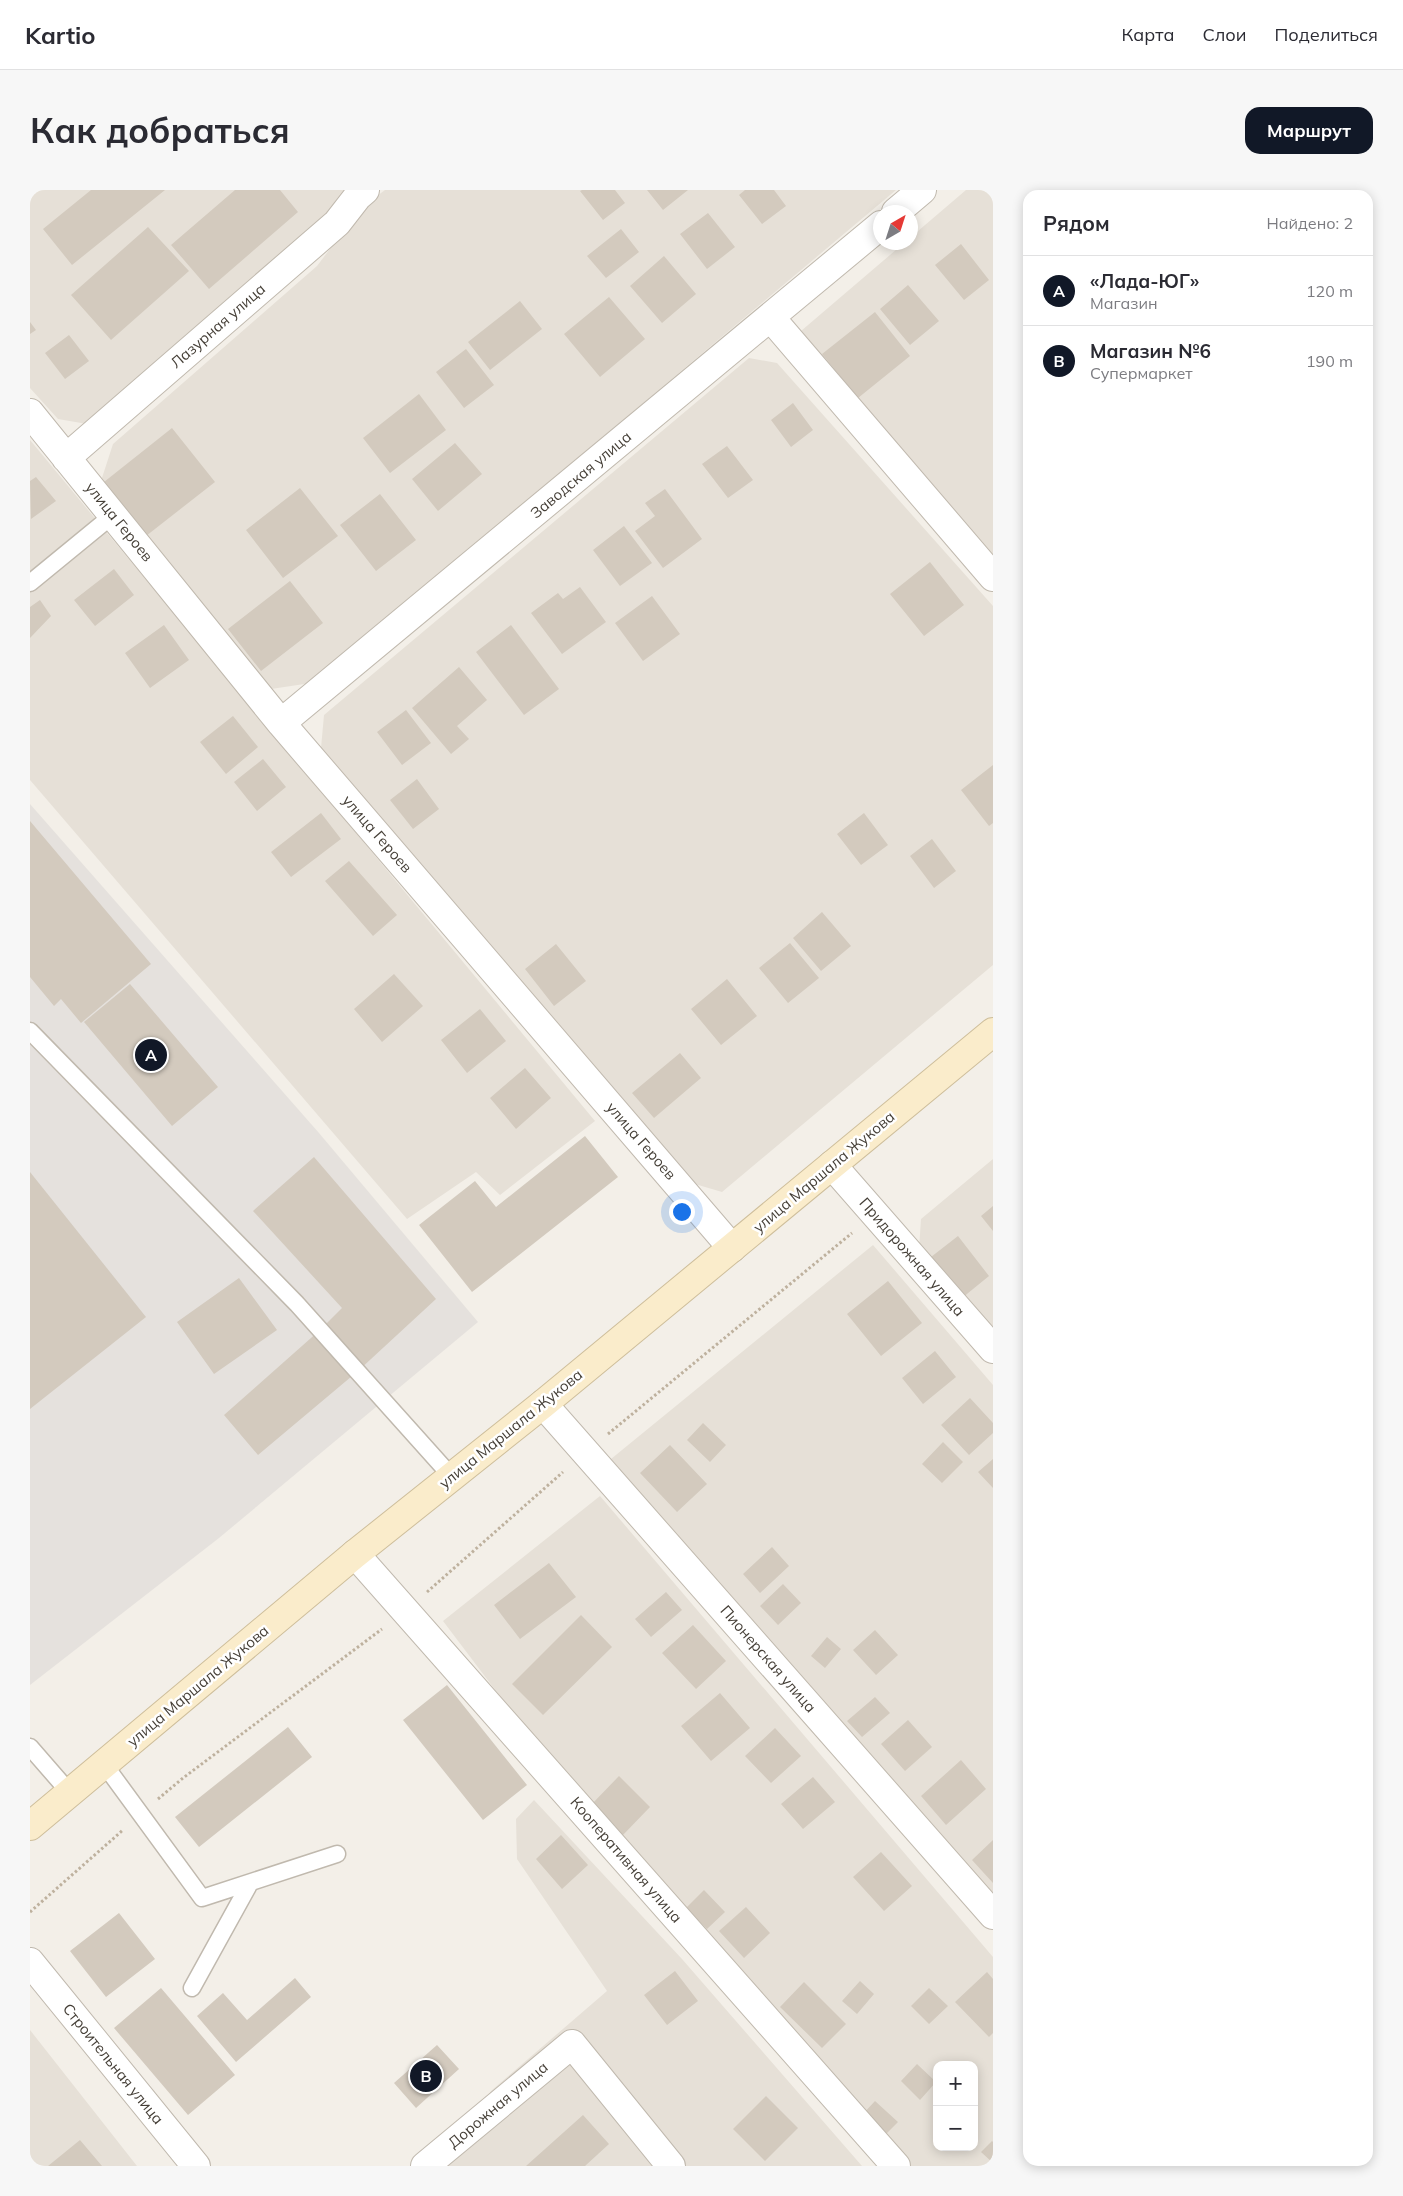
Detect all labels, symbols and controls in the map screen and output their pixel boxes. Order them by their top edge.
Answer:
text: Kartio [25,20,96,50]
text: Карта [1122,23,1174,46]
text: Слои [1202,23,1247,46]
text: Поделиться [1275,23,1378,46]
button: Маршрут [1245,107,1373,154]
text: Как добраться [30,108,290,152]
north arrow [873,205,918,250]
text: Рядом [1043,210,1110,236]
text: Найдено: 2 [1267,213,1353,233]
text: «Лада-ЮГ» [1090,269,1199,293]
street label: Лазурная улица [166,279,269,372]
text: A [1053,281,1065,301]
text: 120 m [1306,281,1353,301]
text: Магазин [1090,293,1158,313]
text: Магазин №6 [1090,339,1211,363]
text: B [1053,351,1065,371]
text: 190 m [1306,351,1353,371]
text: Супермаркет [1090,363,1193,383]
street label: Заводская улица [526,427,635,522]
street label: улица Героев [81,478,157,565]
street label: улица Героев [338,791,416,877]
pin: A [135,1036,167,1074]
street label: улица Героев [602,1098,680,1184]
street label: улица Маршала Жукова [749,1107,898,1236]
street label: Придорожная улица [856,1193,969,1320]
your location [669,1199,695,1225]
street label: улица Маршала Жукова [435,1365,586,1492]
street label: Пионерская улица [717,1601,820,1716]
street label: улица Маршала Жукова [123,1621,272,1750]
street label: Кооперативная улица [566,1793,686,1927]
street label: Строительная улица [59,1999,168,2128]
pin: B [410,2057,442,2095]
street label: Дорожная улица [444,2057,552,2152]
map controls [933,2061,978,2151]
button: + [933,2061,978,2106]
button: − [933,2106,978,2151]

